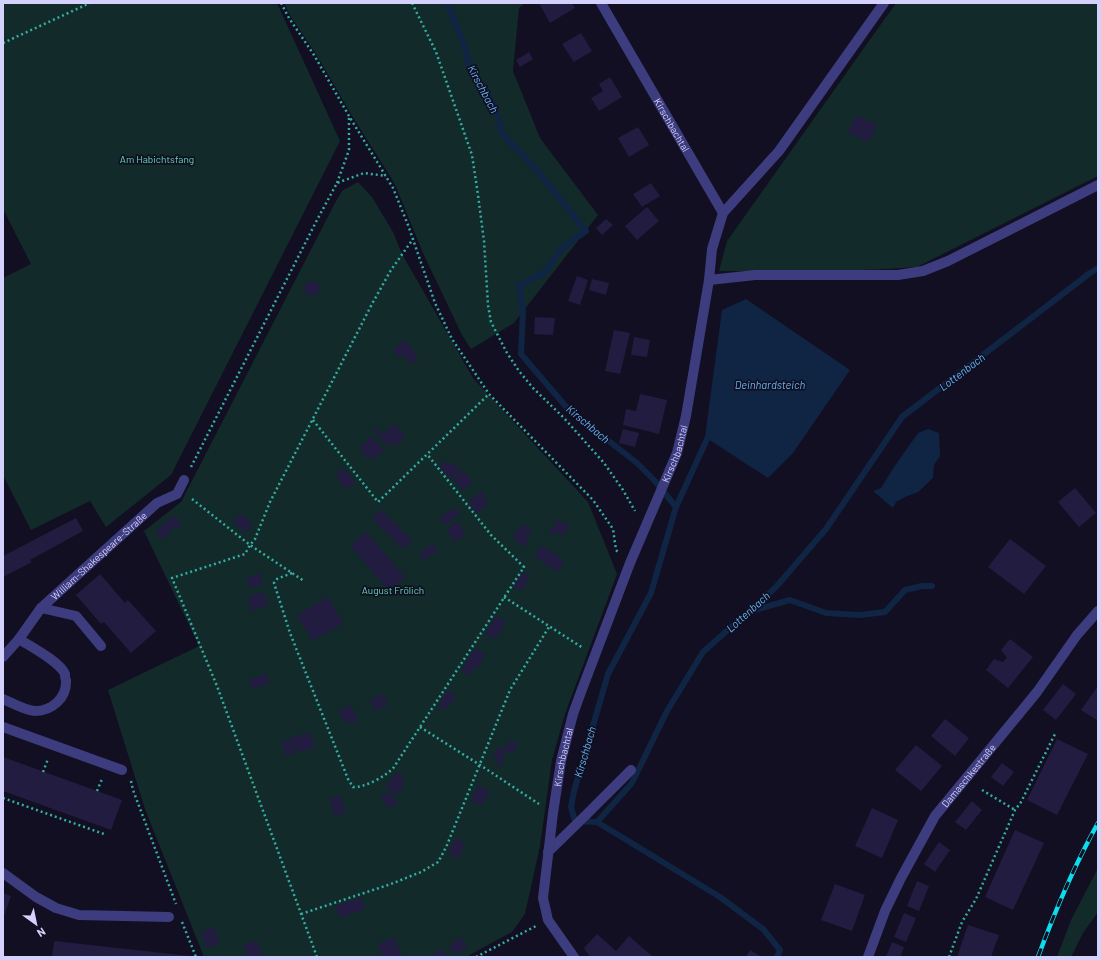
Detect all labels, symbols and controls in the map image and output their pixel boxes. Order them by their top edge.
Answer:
water label: Kirschbach [465,63,502,115]
street label: Kirschbachtal [652,96,692,154]
park label: Am Habichtsfang [120,153,194,165]
water label: Lottenbach [936,350,987,393]
water label: Deinhardsteich [735,378,806,391]
water label: Kirschbach [564,402,613,446]
street label: Kirschbachtal [659,424,690,484]
street label: William-Shakespeare-Straße [48,509,149,602]
park label: August Frölich [362,584,424,596]
water label: Lottenbach [723,589,772,634]
water label: Kirschbach [571,725,598,779]
street label: Kirschbachtal [551,727,575,788]
street label: Damaschkestraße [939,741,998,809]
north arrow [16,904,56,944]
text: N [35,925,48,940]

